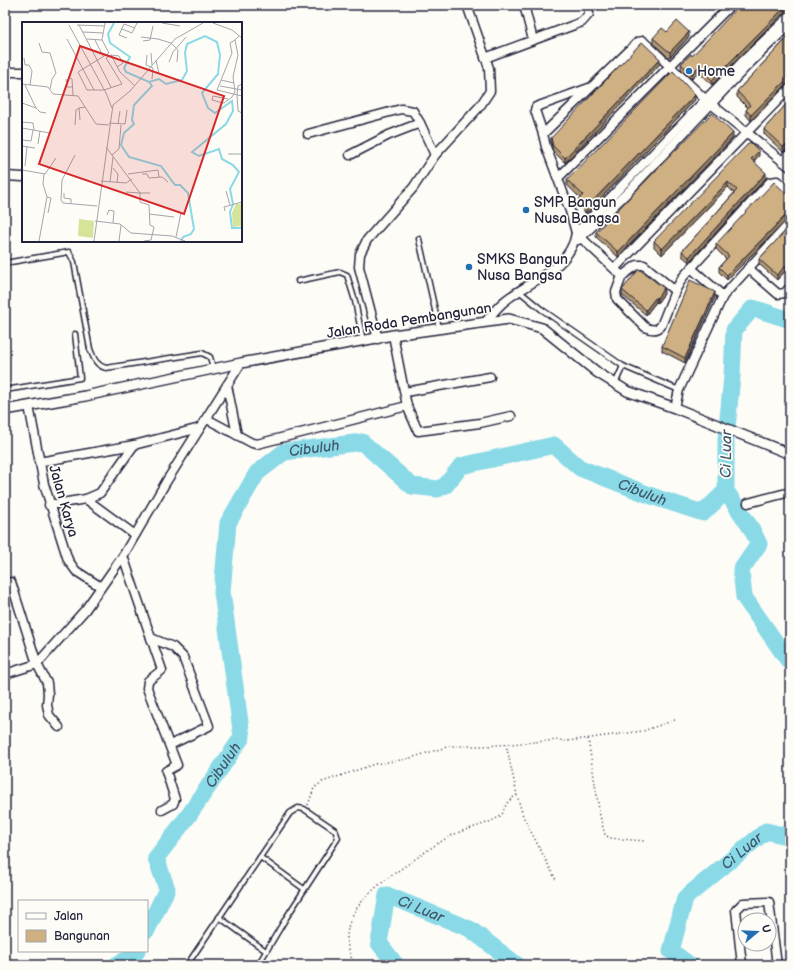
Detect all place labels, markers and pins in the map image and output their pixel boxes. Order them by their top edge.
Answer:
place label: Home [697,63,735,80]
marker: Home [684,66,694,76]
place label: SMP Bangun Nusa Bangsa [534,194,619,227]
marker: SMP Bangun Nusa Bangsa [521,205,531,215]
place label: SMKS Bangun Nusa Bangsa [477,251,568,284]
marker: SMKS Bangun Nusa Bangsa [464,262,474,272]

